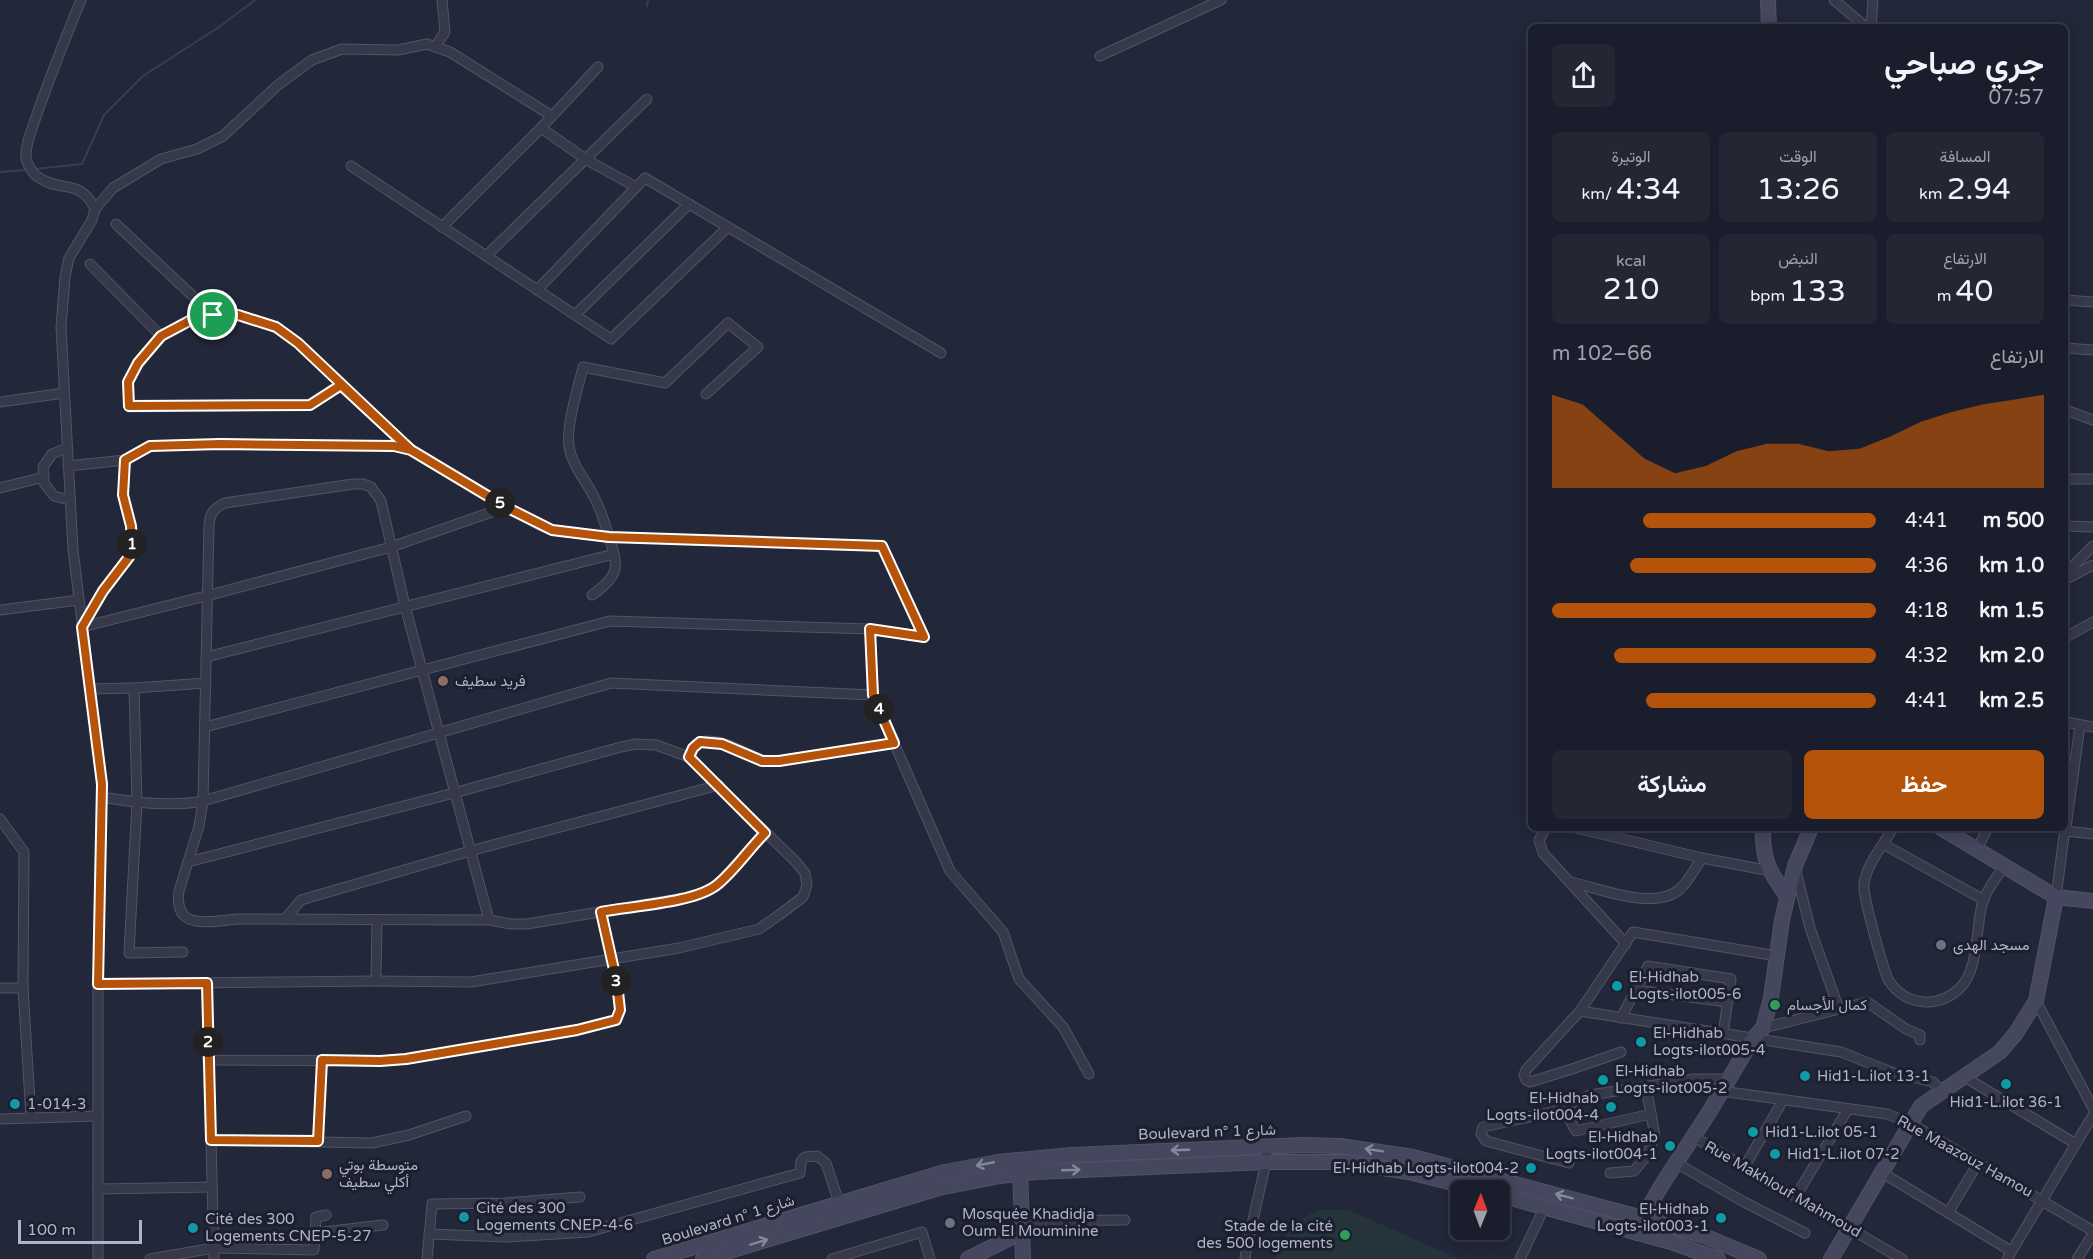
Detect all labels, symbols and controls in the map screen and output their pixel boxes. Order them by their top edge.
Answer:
button: share [1552,44,1615,107]
text: جري صباحي [1884,44,2044,83]
text: 07:57 [1989,86,2044,110]
text: الوتيرة [1611,147,1651,167]
text: الوقت [1779,147,1817,167]
text: المسافة [1940,147,1990,167]
text: 4:34 [1616,171,1681,208]
text: 13:26 [1756,171,1840,208]
text: 2.94 [1947,171,2011,208]
text: /km [1582,184,1616,204]
text: km [1919,184,1947,204]
text: النبض [1778,249,1818,269]
text: الارتفاع [1943,249,1987,269]
text: kcal [1616,251,1646,271]
text: 210 [1603,271,1659,308]
text: 133 [1789,273,1846,310]
text: 40 [1956,273,1993,310]
text: bpm [1750,286,1789,306]
text: m [1937,286,1956,306]
pin [187,289,238,340]
icon: arrive [196,298,229,331]
text: 66–102 m [1552,342,1652,366]
text: الارتفاع [1990,345,2044,369]
pin: 5 [485,488,515,518]
text: 5 [495,493,505,513]
text: 4:41 [1905,509,1948,533]
text: 500 m [1983,509,2044,533]
pin: 1 [117,529,147,559]
text: 1 [127,534,137,554]
text: 4:36 [1905,554,1948,578]
text: 1.0 km [1979,554,2044,578]
text: 4:18 [1905,599,1948,623]
text: 1.5 km [1979,599,2044,623]
text: 4:32 [1905,644,1948,668]
text: 2.0 km [1979,644,2044,668]
place label: فريد سطيف [455,672,526,690]
marker: فريد سطيف [436,674,450,688]
text: 4:41 [1905,689,1948,713]
text: 2.5 km [1979,689,2044,713]
pin: 4 [864,694,894,724]
text: 4 [874,699,884,719]
button: مشاركة [1552,750,1792,819]
button: حفظ [1804,750,2044,819]
place label: مسجد الهدى [1953,936,2030,955]
marker: مسجد الهدى [1934,938,1948,952]
pin: 3 [601,966,631,996]
place label: El-Hidhab Logts-ilot005-6 [1629,968,1741,1003]
text: 3 [611,971,621,991]
marker: El-Hidhab Logts-ilot005-6 [1610,979,1624,993]
place label: كمال الأجسام [1787,996,1868,1015]
marker: كمال الأجسام [1768,998,1782,1012]
place label: El-Hidhab Logts-ilot005-4 [1653,1024,1766,1059]
pin: 2 [193,1027,223,1057]
text: 2 [203,1032,213,1052]
marker: El-Hidhab Logts-ilot005-4 [1634,1035,1648,1049]
place label: El-Hidhab Logts-ilot005-2 [1615,1062,1727,1097]
place label: Hid1-L.ilot 13-1 [1817,1067,1930,1085]
marker: Hid1-L.ilot 13-1 [1798,1069,1812,1083]
marker: El-Hidhab Logts-ilot005-2 [1596,1073,1610,1087]
marker: Hid1-L.ilot 36-1 [1999,1077,2013,1091]
place label: El-Hidhab Logts-ilot004-4 [1486,1089,1599,1124]
place label: Hid1-L.ilot 36-1 [1950,1093,2063,1111]
place label: 1-014-3 [27,1095,87,1113]
marker: 1-014-3 [8,1097,22,1111]
marker: El-Hidhab Logts-ilot004-4 [1604,1100,1618,1114]
street label: Rue Maazouz Hamou [1894,1111,2036,1201]
street label: Boulevard n° شارع 1 [1138,1121,1276,1145]
place label: Hid1-L.ilot 05-1 [1765,1123,1878,1141]
marker: Hid1-L.ilot 05-1 [1746,1125,1760,1139]
place label: El-Hidhab Logts-ilot004-1 [1546,1128,1658,1163]
street label: Rue Makhlouf Mahmoud [1702,1137,1864,1241]
marker: El-Hidhab Logts-ilot004-1 [1663,1139,1677,1153]
one-way arrow [1170,1144,1190,1155]
one-way arrow [1365,1145,1385,1156]
place label: Hid1-L.ilot 07-2 [1787,1145,1900,1163]
marker: Hid1-L.ilot 07-2 [1768,1147,1782,1161]
place label: متوسطة بوتي أكلي سطيف [339,1156,418,1195]
one-way arrow [976,1159,996,1170]
place label: El-Hidhab Logts-ilot004-2 [1333,1159,1519,1177]
marker: El-Hidhab Logts-ilot004-2 [1524,1161,1538,1175]
one-way arrow [1060,1165,1080,1176]
marker: متوسطة بوتي أكلي سطيف [320,1167,334,1181]
north arrow [1450,1180,1510,1240]
map controls [1450,1180,1510,1240]
one-way arrow [1554,1190,1573,1202]
street label: Boulevard n° شارع 1 [660,1191,797,1251]
place label: Cité des 300 Logements CNEP-4-6 [476,1199,633,1234]
place label: El-Hidhab Logts-ilot003-1 [1597,1200,1709,1235]
place label: Mosquée Khadidja Oum El Mouminine [962,1205,1099,1240]
place label: Cité des 300 Logements CNEP-5-27 [205,1210,371,1245]
marker: Cité des 300 Logements CNEP-4-6 [457,1210,471,1224]
marker: El-Hidhab Logts-ilot003-1 [1714,1211,1728,1225]
marker: Mosquée Khadidja Oum El Mouminine [943,1216,957,1230]
scale bar [18,1217,142,1244]
place label: Stade de la cité des 500 logements [1197,1217,1333,1252]
text: 100 m [27,1220,76,1240]
marker: Cité des 300 Logements CNEP-5-27 [186,1221,200,1235]
marker: Stade de la cité des 500 logements [1338,1228,1352,1242]
one-way arrow [749,1236,768,1247]

